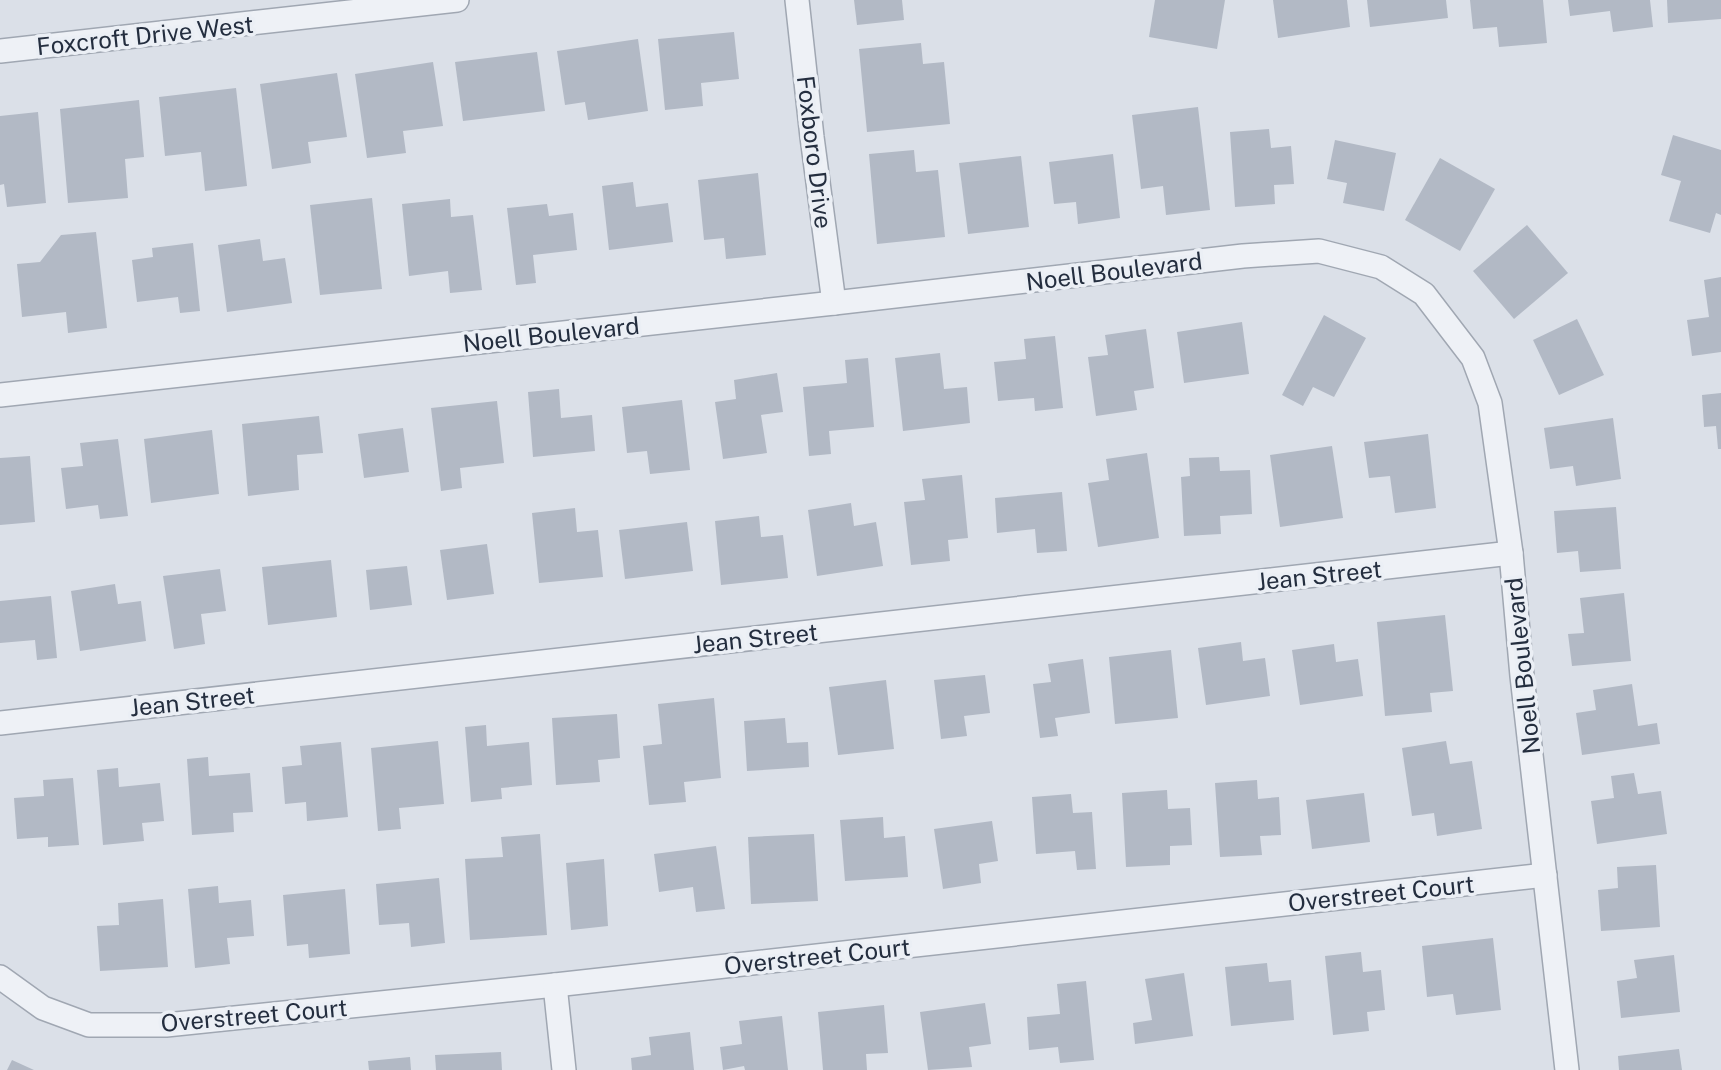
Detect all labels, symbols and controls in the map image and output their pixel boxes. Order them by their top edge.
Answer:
street label: Foxcroft Drive West [35,10,255,60]
street label: Foxboro Drive [792,74,838,230]
street label: Noell Boulevard [1024,246,1204,296]
street label: Noell Boulevard [461,311,641,357]
street label: Jean Street [1255,555,1383,595]
street label: Noell Boulevard [1499,576,1545,756]
street label: Jean Street [691,618,819,658]
street label: Jean Street [128,681,256,721]
street label: Overstreet Court [1287,869,1475,917]
street label: Overstreet Court [723,932,911,980]
street label: Overstreet Court [160,993,348,1037]

